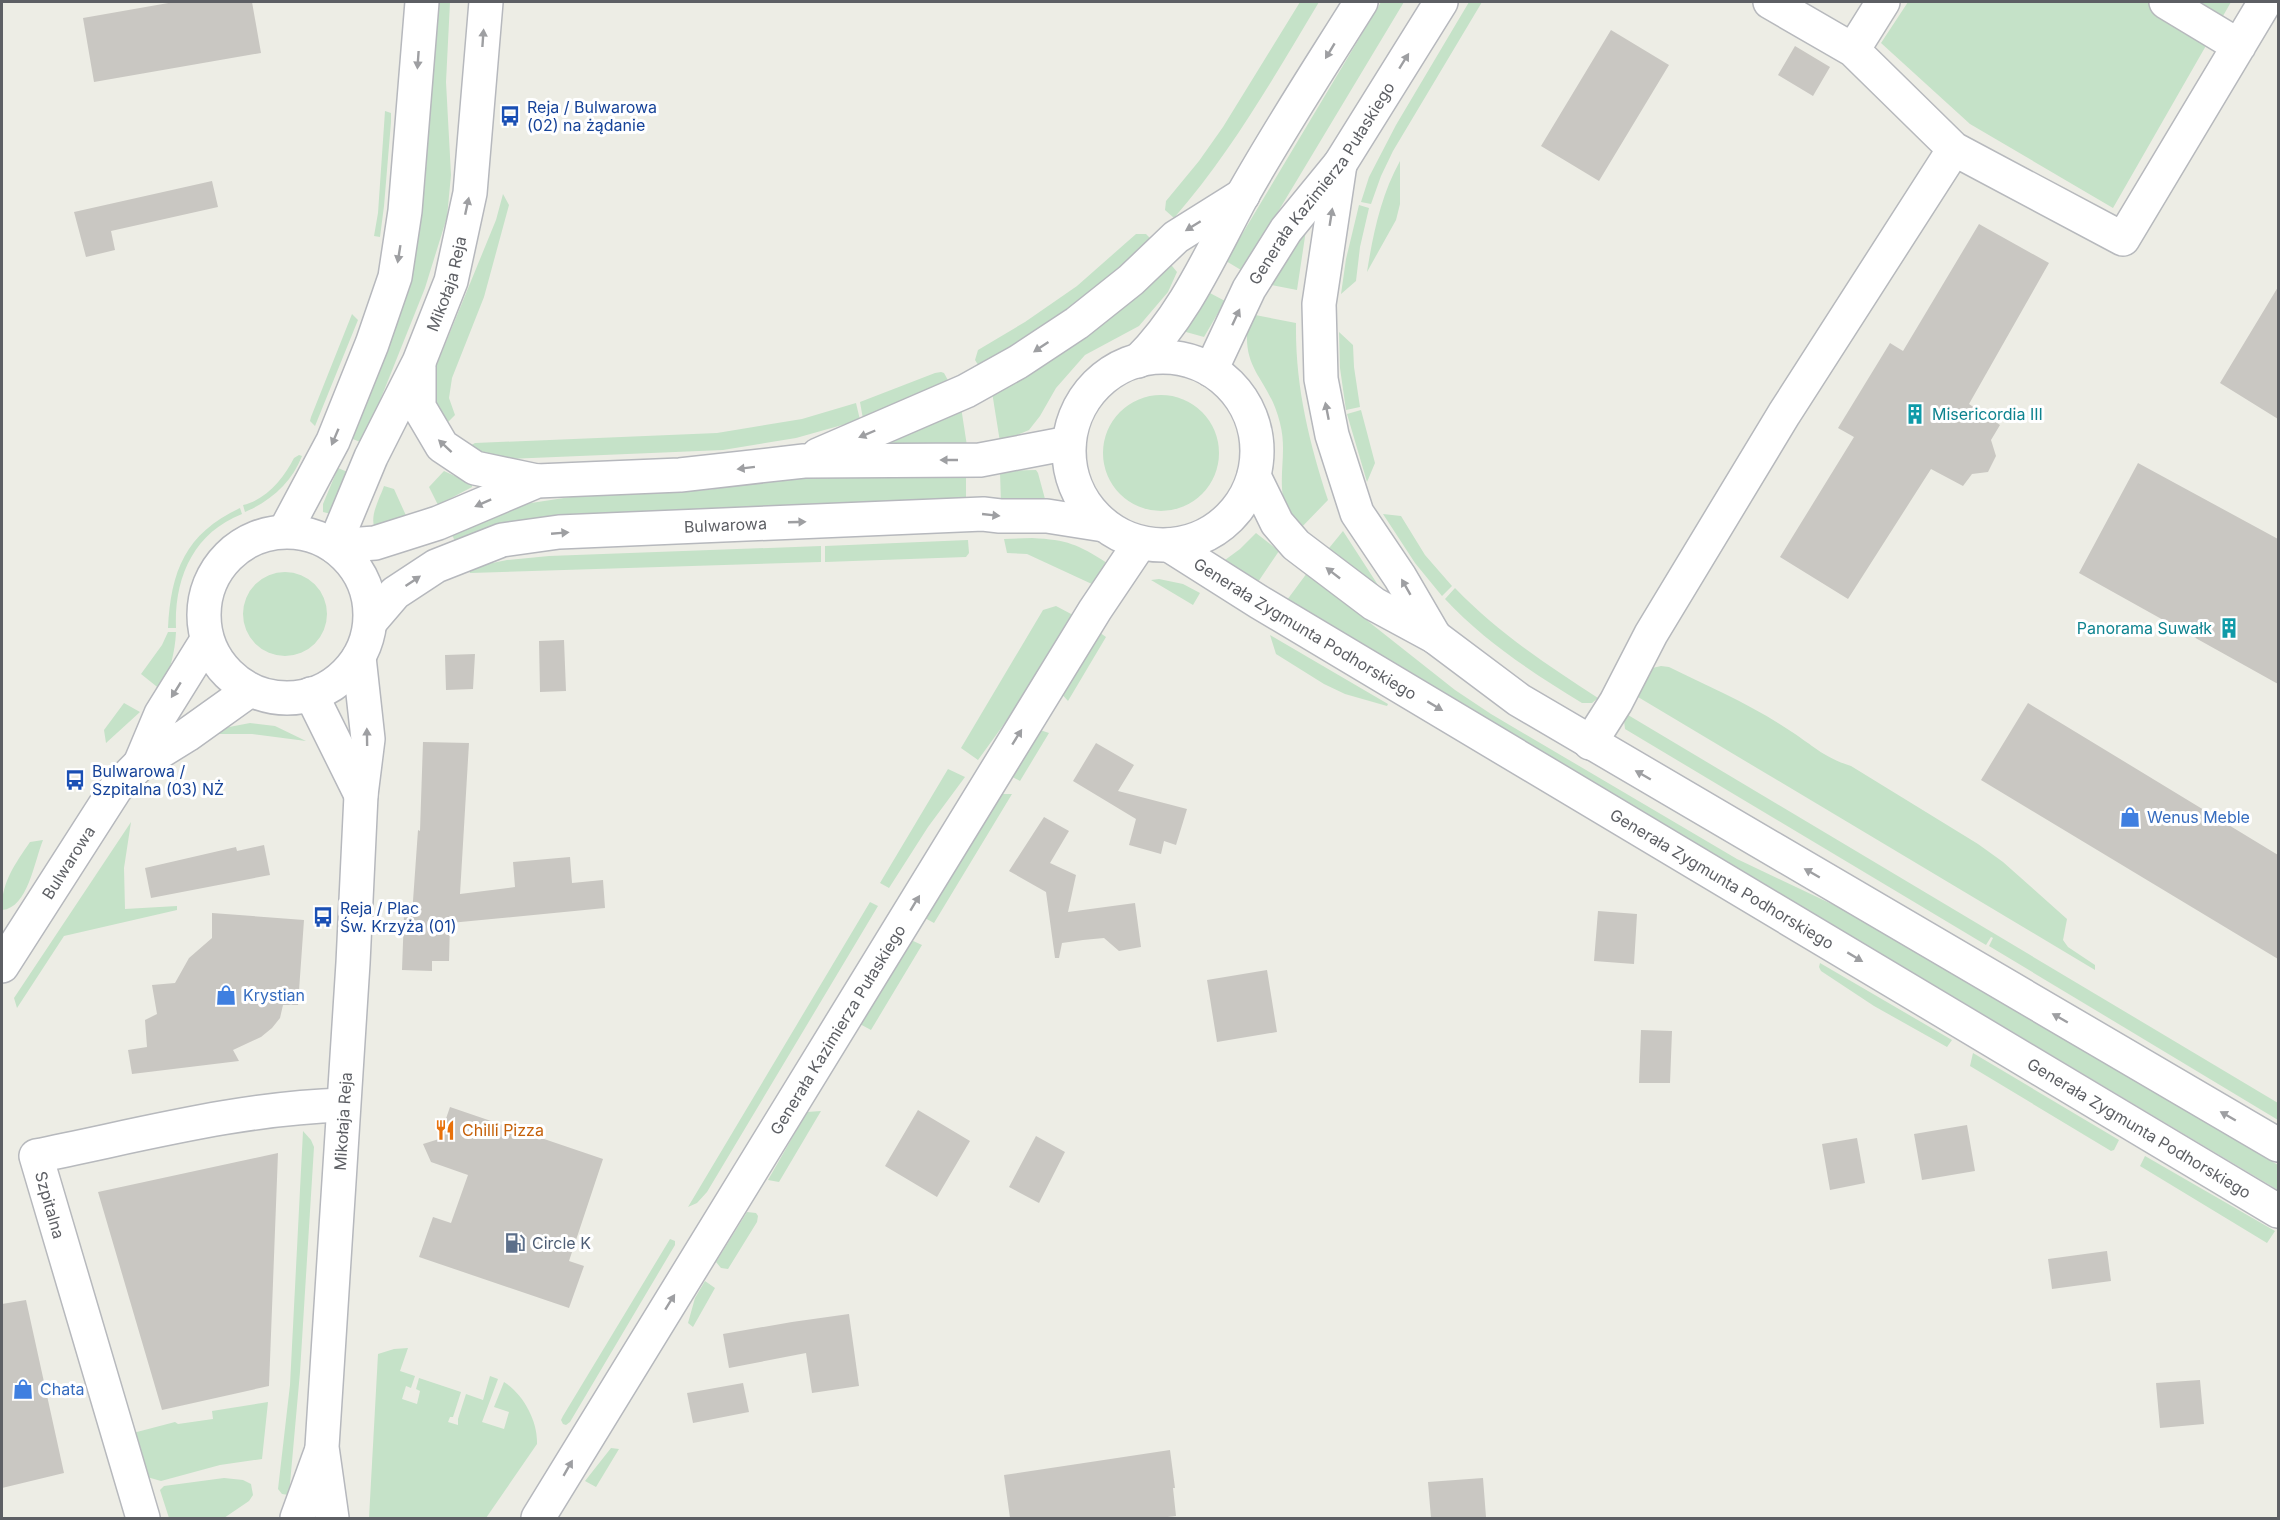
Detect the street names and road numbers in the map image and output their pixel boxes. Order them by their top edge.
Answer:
street label: Generała Kazimierza Pułaskiego [1244,78,1399,288]
street label: Mikołaja Reja [422,234,470,334]
street label: Bulwarowa [683,513,767,537]
street label: Generała Zygmunta Podhorskiego [1190,553,1420,704]
street label: Generała Zygmunta Podhorskiego [1607,804,1838,953]
street label: Bulwarowa [38,822,99,903]
street label: Generała Kazimierza Pułaskiego [766,921,910,1138]
street label: Generała Zygmunta Podhorskiego [2024,1054,2255,1203]
street label: Mikołaja Reja [330,1071,356,1171]
street label: Szpitalna [31,1169,69,1241]

